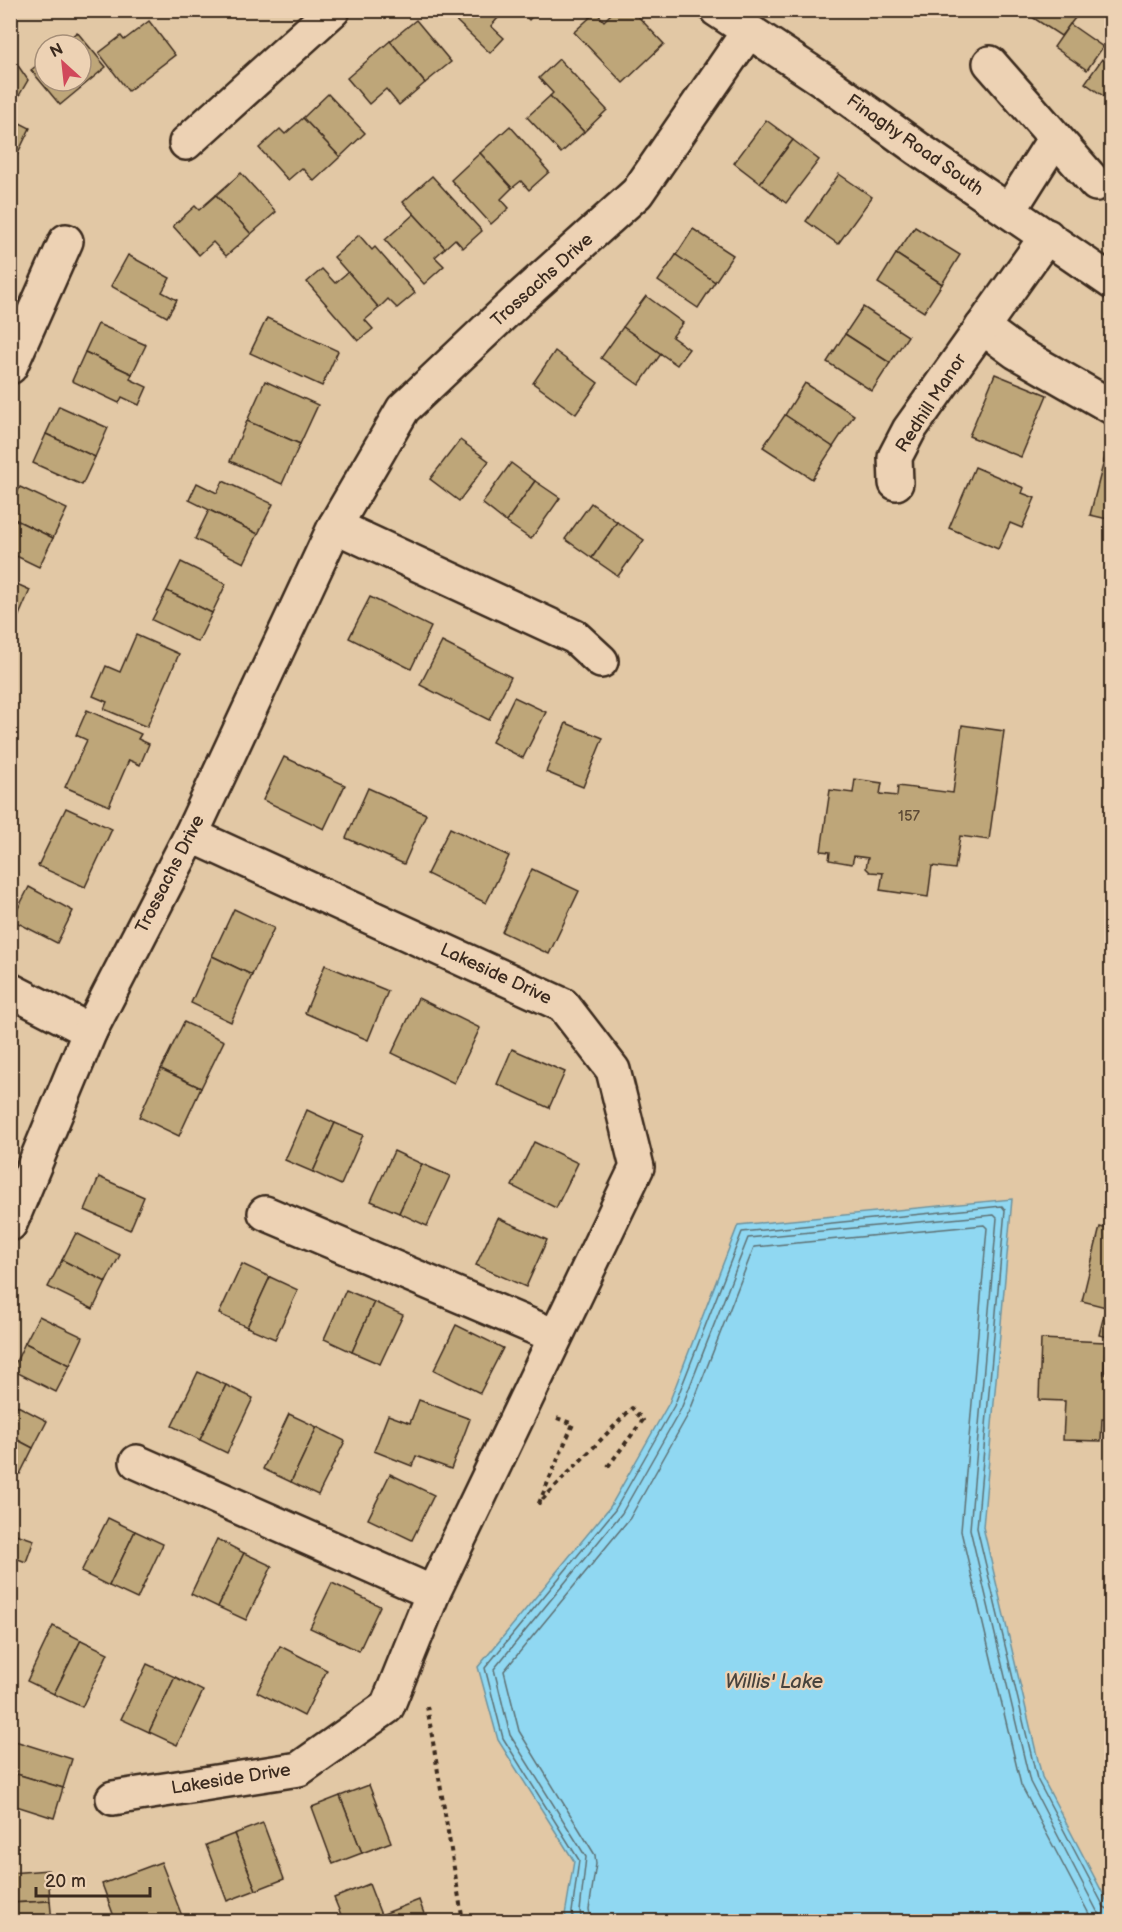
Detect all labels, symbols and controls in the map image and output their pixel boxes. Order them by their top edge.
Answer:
north arrow [33,33,93,93]
text: N [47,40,67,62]
street label: Finaghy Road South [843,90,987,200]
street label: Trossachs Drive [487,229,598,331]
street label: Redhill Manor [891,349,971,456]
house number: 157 [898,807,921,826]
street label: Trossachs Drive [131,811,209,937]
street label: Lakeside Drive [437,939,555,1009]
water label: Willis' Lake [725,1670,823,1694]
street label: Lakeside Drive [170,1759,292,1799]
scale bar [36,1860,150,1898]
text: 20 m [45,1871,86,1892]

